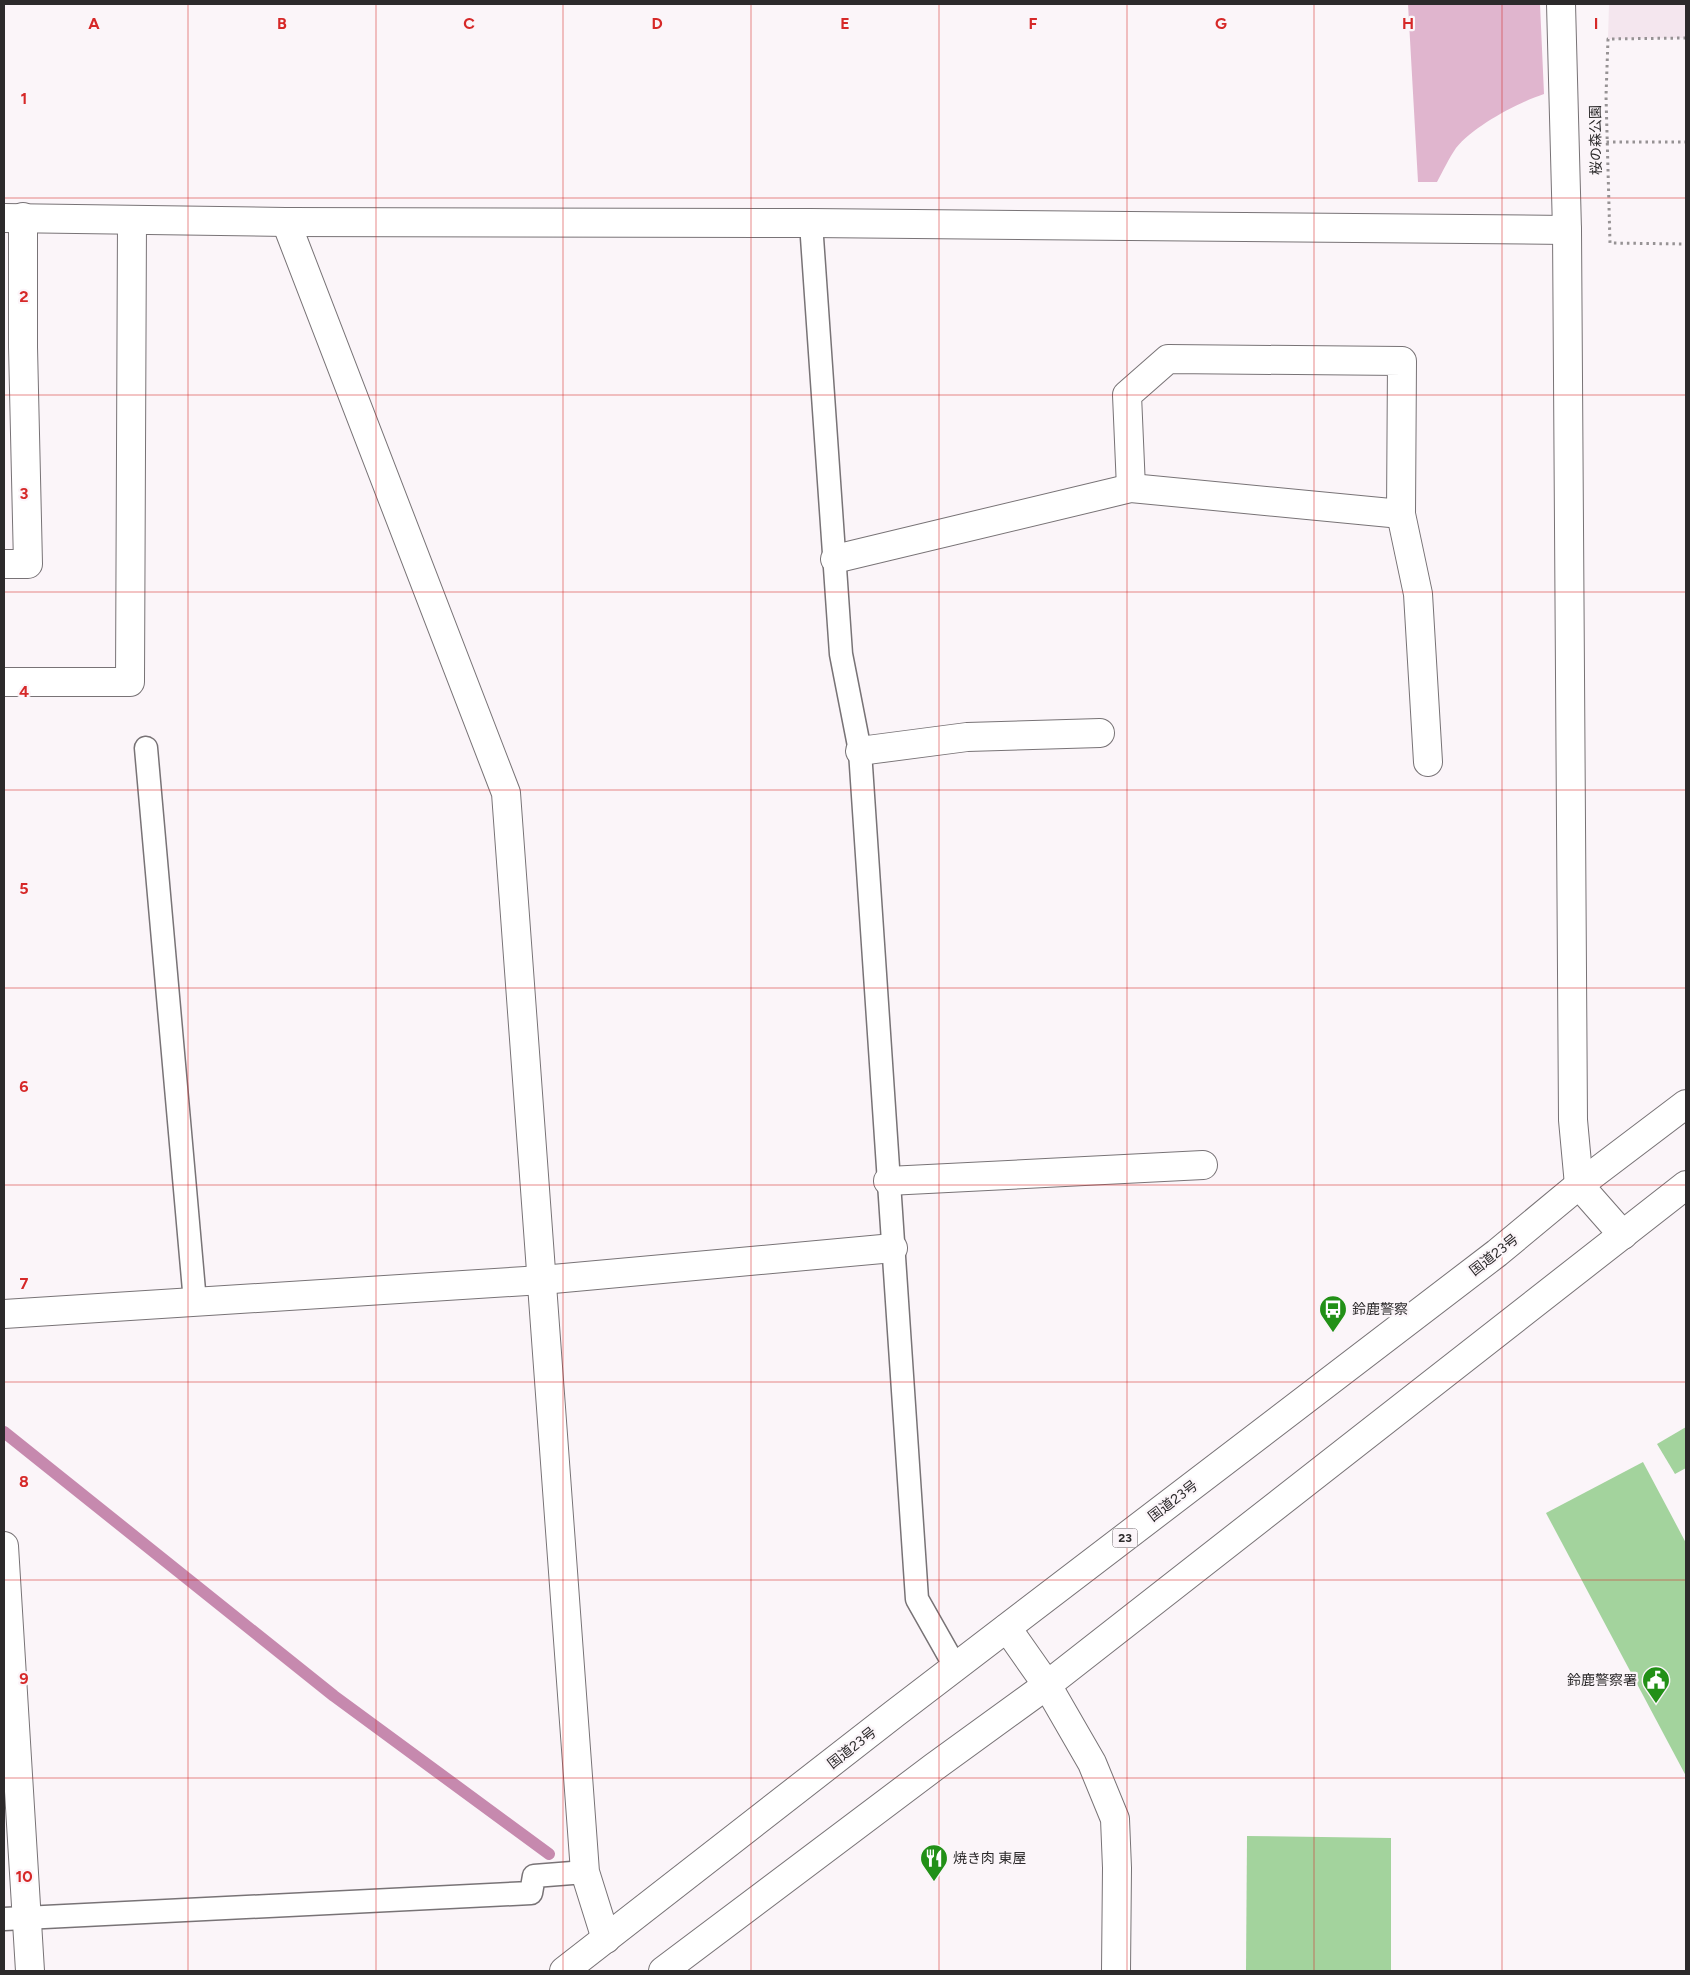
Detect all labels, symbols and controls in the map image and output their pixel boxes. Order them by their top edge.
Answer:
text: A [88,14,100,33]
text: B [277,14,287,33]
text: C [463,14,475,33]
text: D [651,14,663,33]
text: E [840,14,850,33]
text: F [1029,14,1038,33]
text: G [1215,14,1227,33]
text: H [1402,14,1414,33]
text: I [1594,14,1598,33]
text: 1 [21,89,27,108]
street label: 桜の森公園 [1587,105,1605,175]
text: 2 [19,287,29,306]
text: 3 [20,484,29,503]
text: 4 [19,682,29,701]
text: 5 [19,879,29,898]
text: 6 [19,1077,29,1096]
street label: 国道23号 [1466,1231,1522,1279]
text: 7 [20,1274,29,1293]
bus stop icon: 鈴鹿警察 [1318,1294,1348,1333]
place label: 鈴鹿警察 [1352,1301,1408,1318]
text: 8 [19,1472,29,1491]
street label: 国道23号 [1145,1477,1201,1525]
road number: 23 [1112,1529,1138,1548]
public building icon: 鈴鹿警察署 [1641,1665,1671,1704]
text: 9 [19,1669,29,1688]
place label: 鈴鹿警察署 [1567,1672,1637,1689]
street label: 国道23号 [824,1724,880,1772]
restaurant icon: 焼き肉 東屋 [919,1843,949,1882]
place label: 焼き肉 東屋 [953,1850,1026,1867]
text: 10 [15,1867,33,1886]

